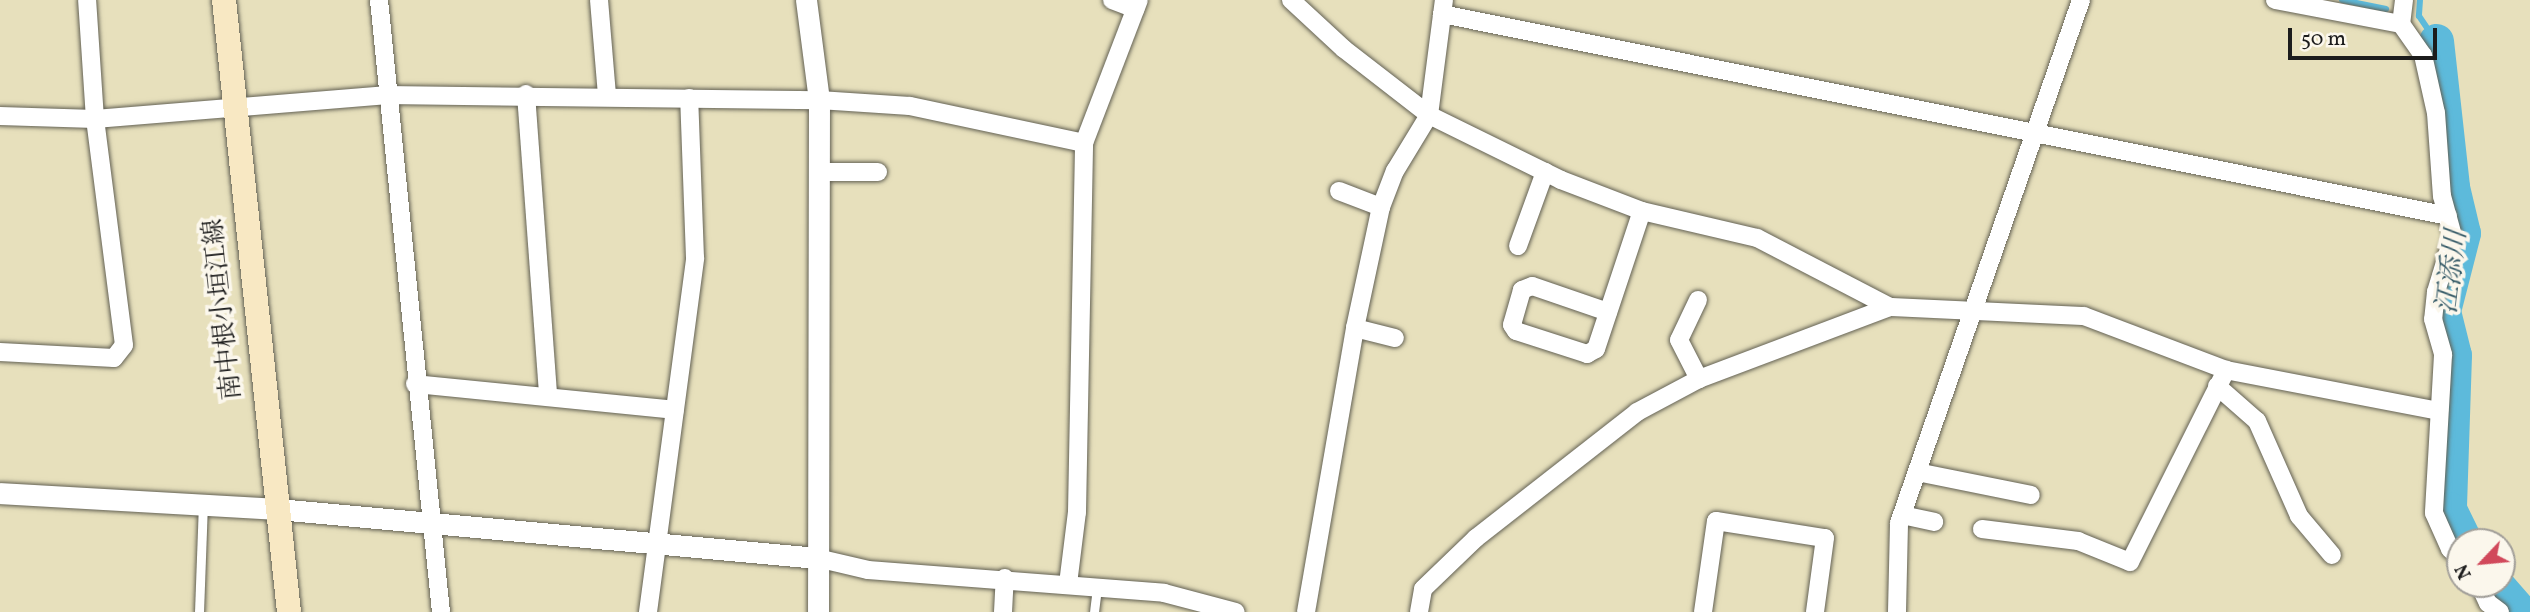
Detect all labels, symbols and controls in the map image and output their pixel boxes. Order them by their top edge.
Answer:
scale bar [2292,14,2441,58]
text: 50 m [2301,25,2346,54]
street label: 南中根小垣江線 [199,217,249,401]
water label: 江添川 [2431,228,2475,316]
north arrow [2446,528,2516,598]
text: N [2449,559,2479,583]

